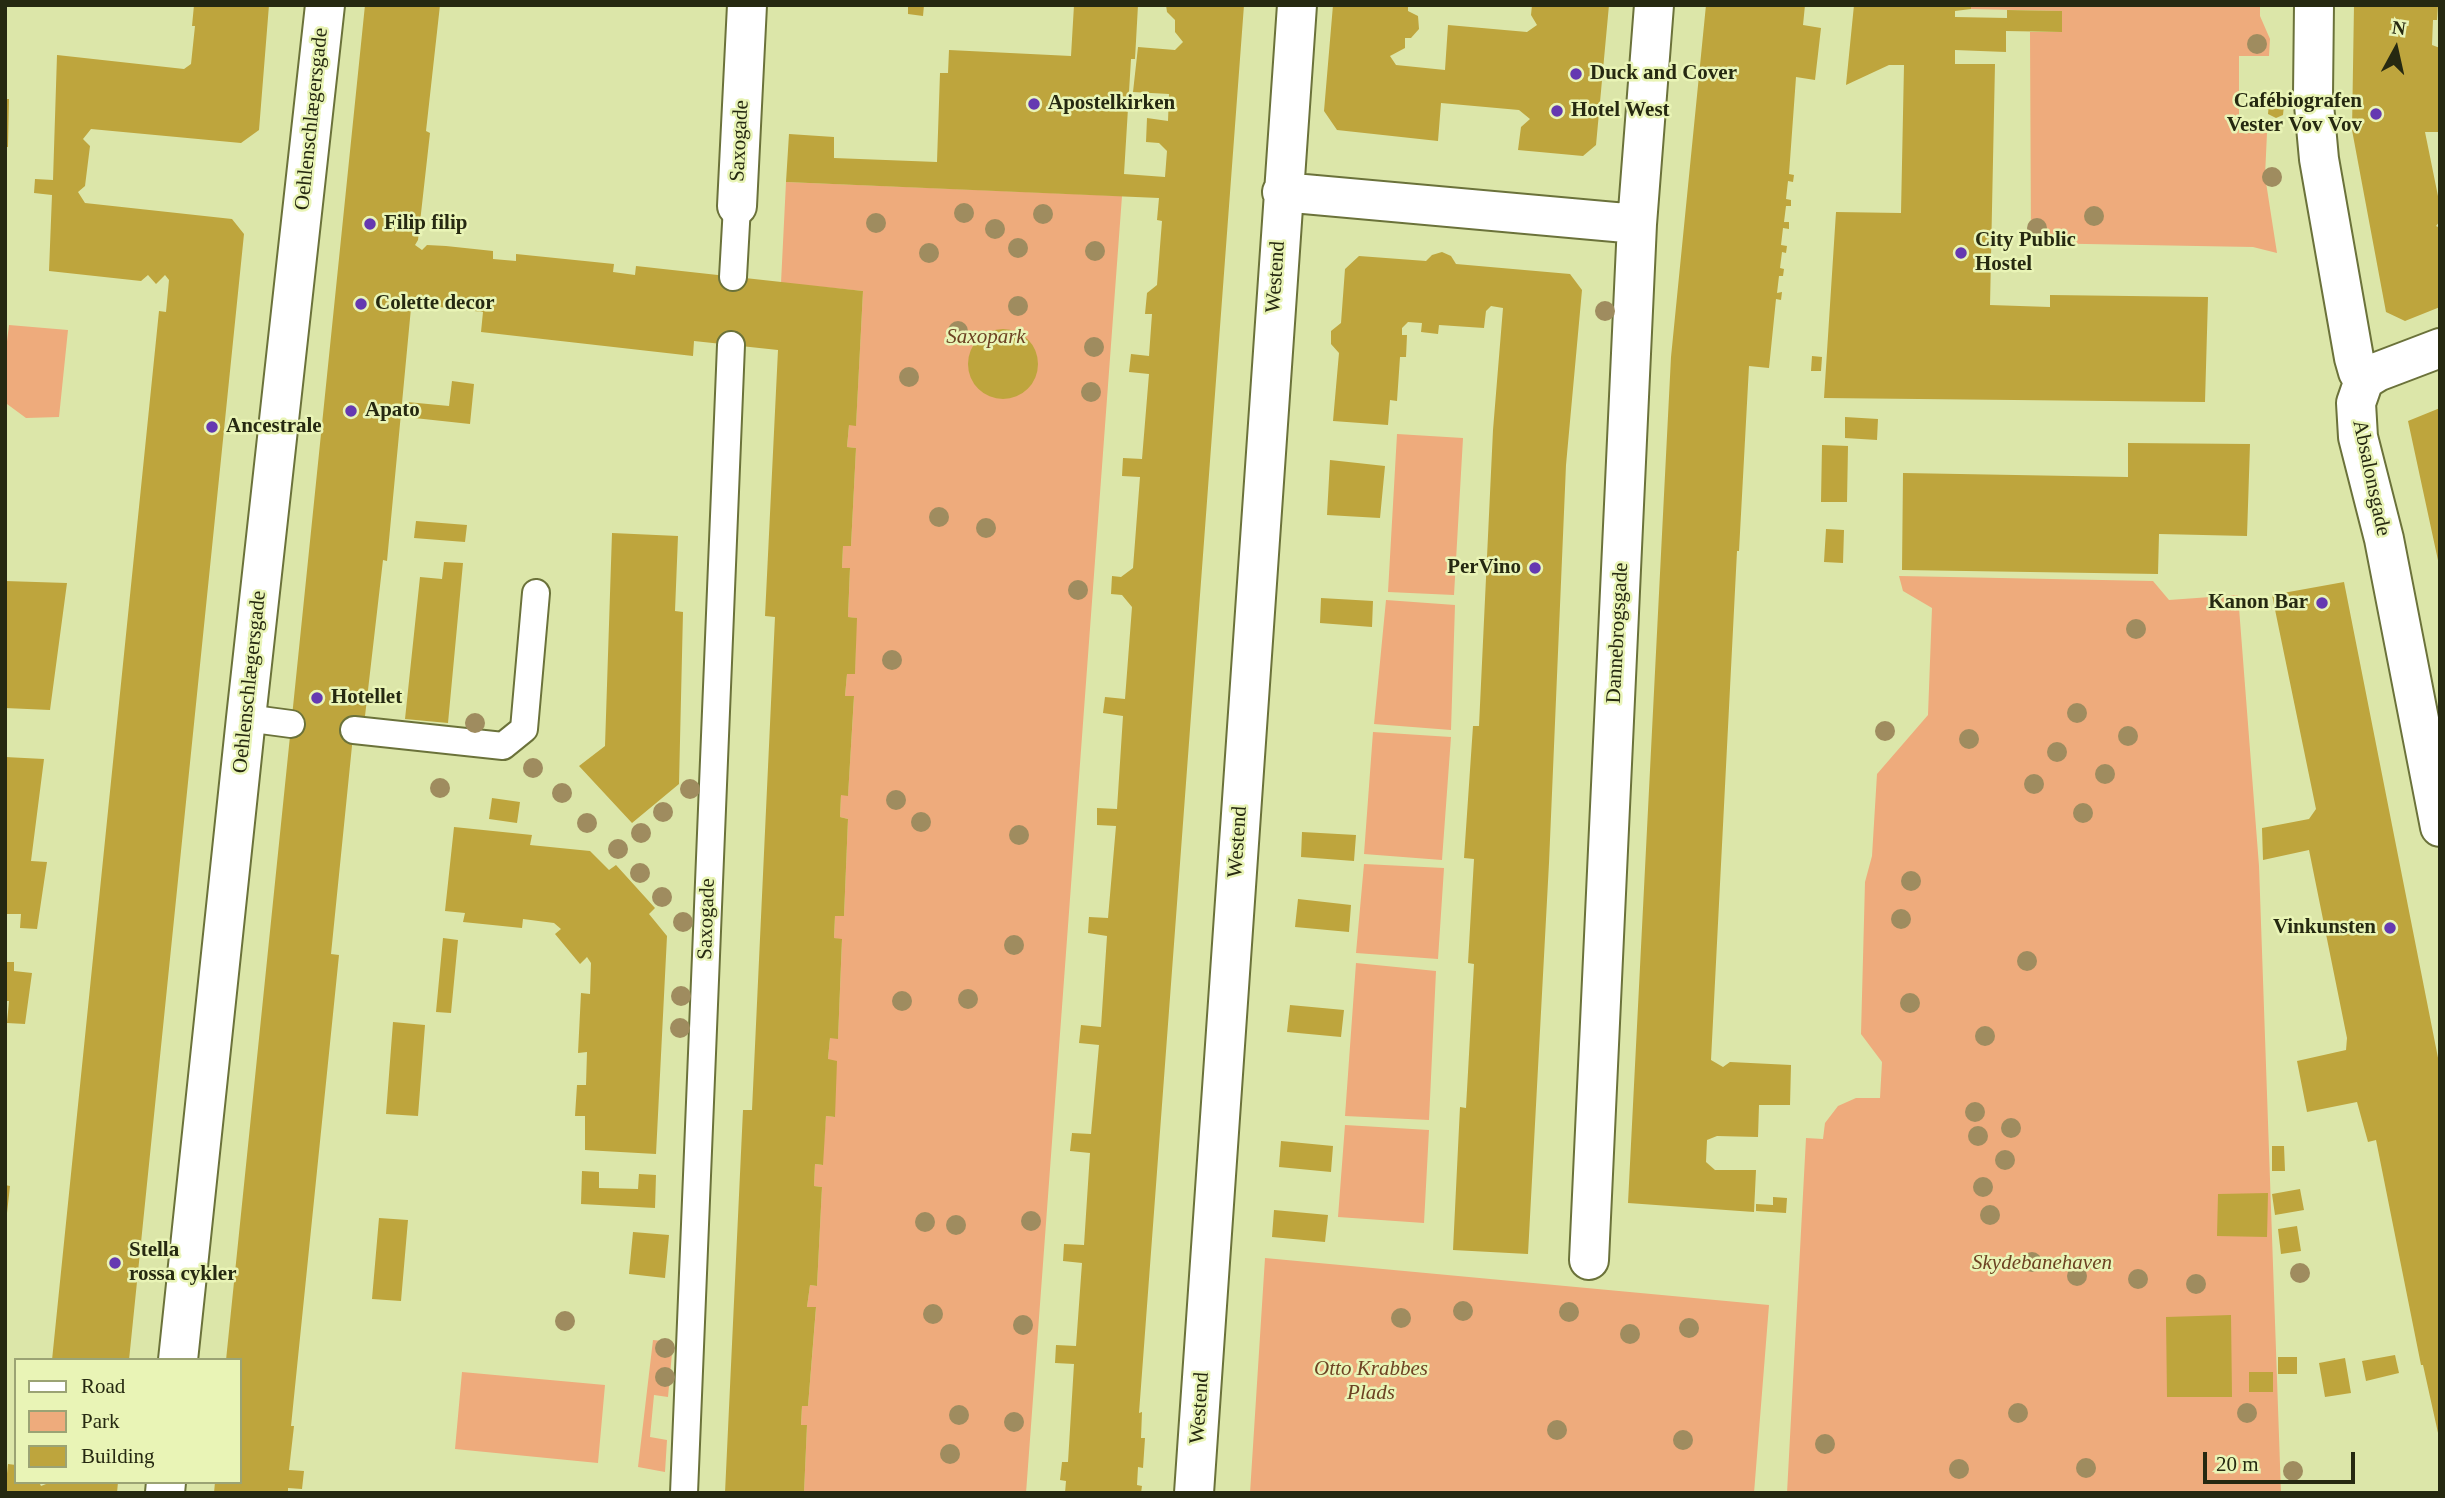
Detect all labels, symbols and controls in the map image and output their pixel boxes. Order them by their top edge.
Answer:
north arrow [2361,14,2431,84]
text: N [2391,16,2407,39]
street label: Oehlenschlægersgade [290,27,334,211]
place label: Duck and Cover [1590,61,1737,87]
marker: Duck and Cover [1568,66,1584,82]
place label: Cafébiografen Vester Vov Vov [2227,89,2362,139]
place label: Apostelkirken [1048,91,1175,117]
marker: Apostelkirken [1026,96,1042,112]
place label: Hotel West [1571,98,1670,124]
street label: Saxogade [725,100,755,182]
marker: Hotel West [1549,103,1565,119]
marker: Cafébiografen Vester Vov Vov [2368,106,2384,122]
place label: Filip filip [384,211,467,237]
marker: Filip filip [362,216,378,232]
place label: City Public Hostel [1975,228,2076,278]
street label: Westend [1261,240,1291,314]
marker: City Public Hostel [1953,245,1969,261]
place label: Colette decor [375,291,495,317]
marker: Colette decor [353,296,369,312]
park label: Saxopark [946,324,1026,350]
place label: Apato [365,398,420,424]
marker: Apato [343,403,359,419]
place label: Ancestrale [226,414,322,440]
street label: Absalonsgade [2346,418,2396,538]
marker: Ancestrale [204,419,220,435]
place label: PerVino [1447,555,1521,581]
marker: PerVino [1527,560,1543,576]
street label: Dannebrogsgade [1602,562,1634,704]
street label: Oehlenschlægersgade [228,590,272,774]
place label: Kanon Bar [2208,590,2308,616]
marker: Kanon Bar [2314,595,2330,611]
place label: Hotellet [331,685,402,711]
marker: Hotellet [309,690,325,706]
street label: Westend [1223,805,1253,879]
street label: Saxogade [693,878,721,960]
place label: Vinkunsten [2273,915,2376,941]
marker: Vinkunsten [2382,920,2398,936]
place label: Stella rossa cykler [129,1238,237,1288]
park label: Skydebanehaven [1972,1250,2112,1276]
marker: Stella rossa cykler [107,1255,123,1271]
park label: Otto Krabbes Plads [1314,1356,1428,1406]
legend [14,1358,242,1484]
street label: Westend [1185,1371,1215,1445]
text: Road [81,1374,125,1398]
text: Park [81,1409,120,1433]
scale bar [2207,1438,2359,1482]
text: Building [81,1444,155,1468]
text: 20 m [2216,1452,2259,1476]

